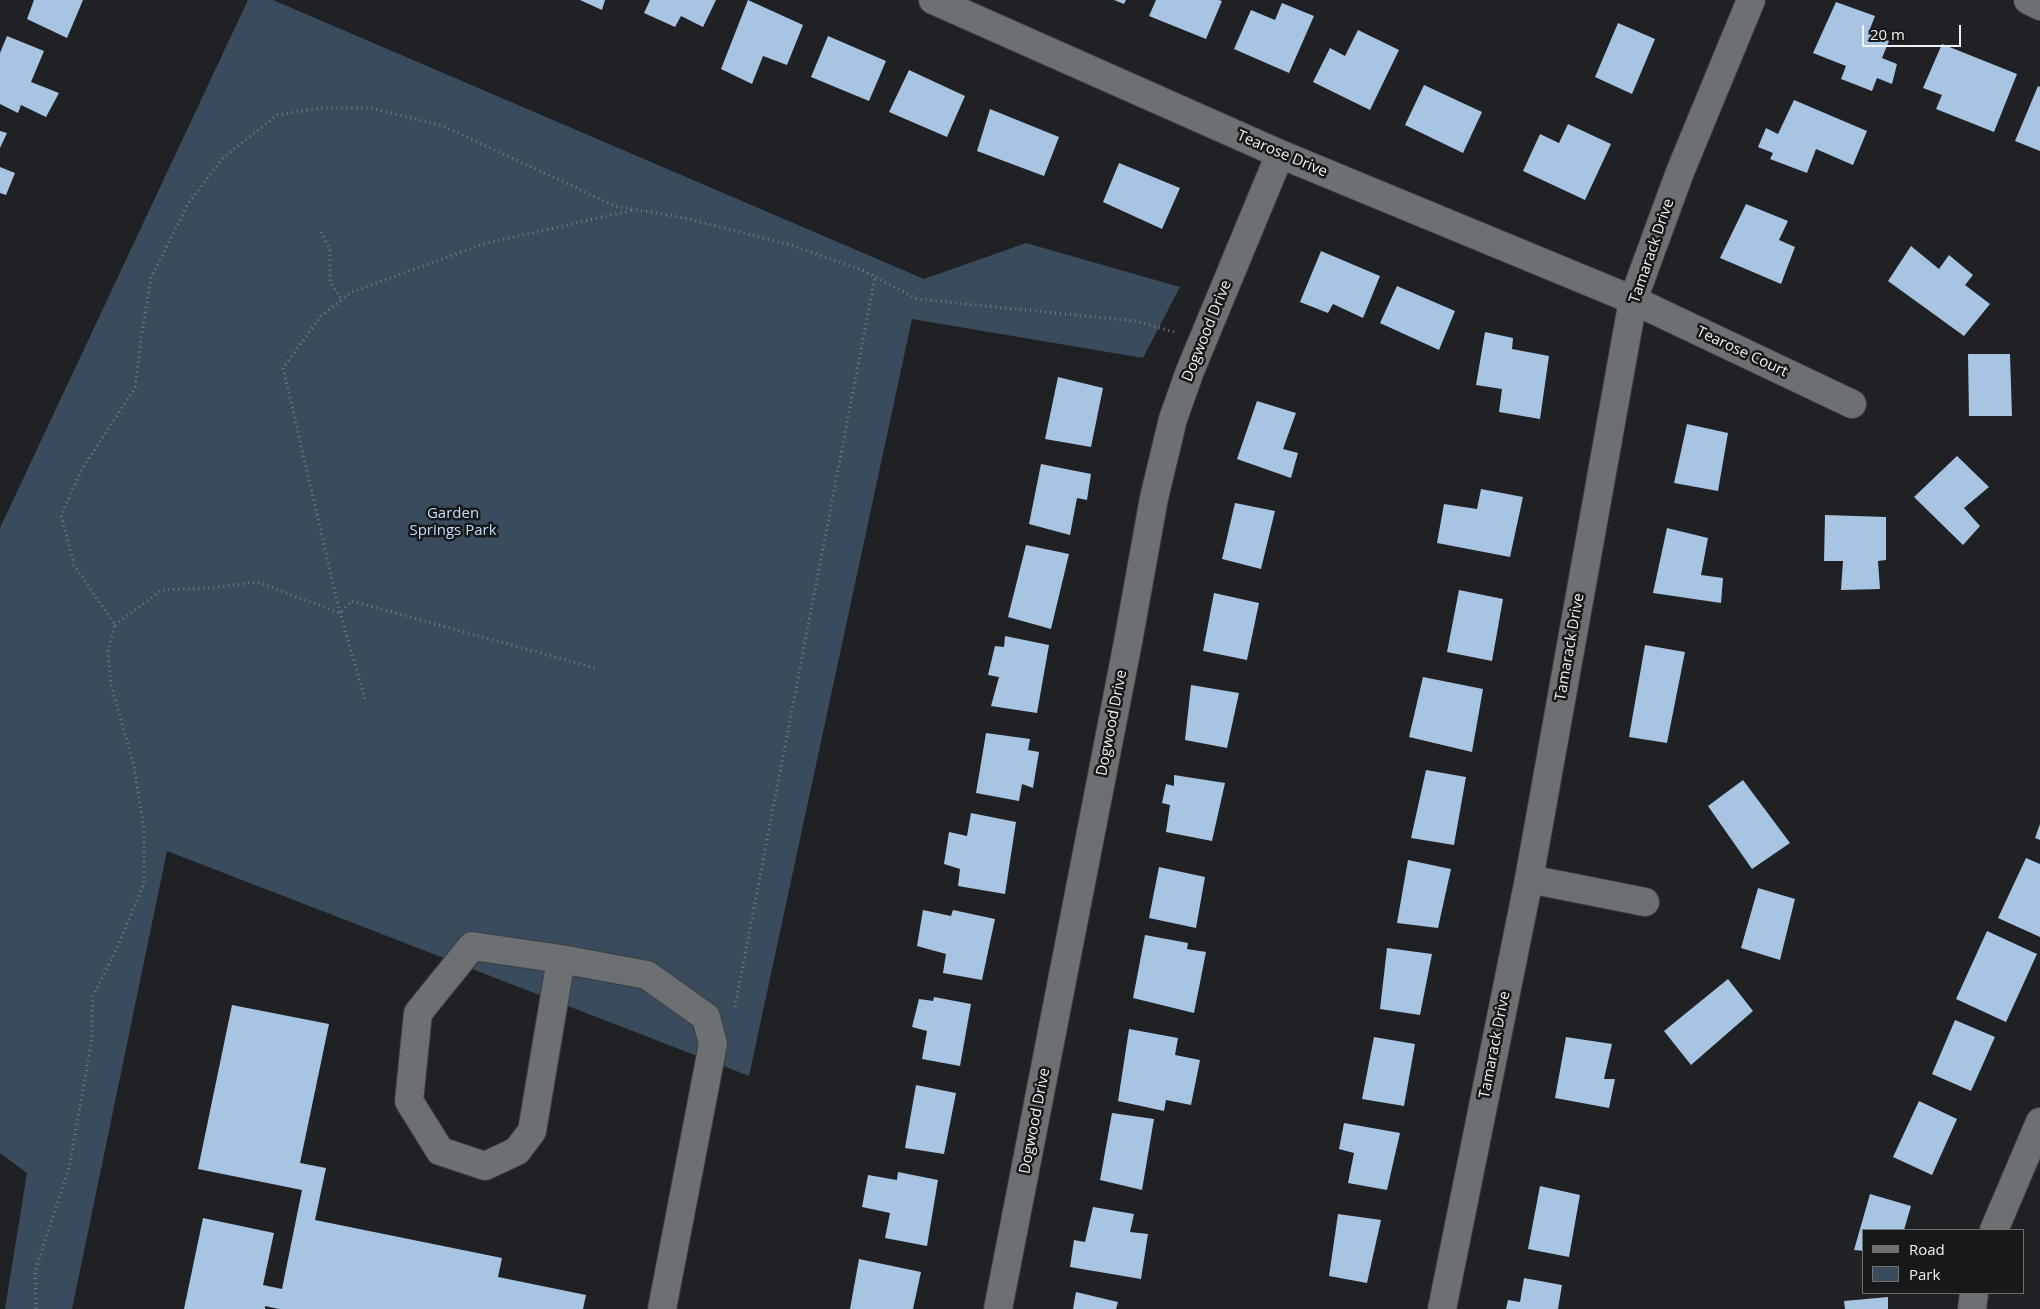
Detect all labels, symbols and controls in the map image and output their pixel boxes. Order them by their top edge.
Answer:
scale bar [1865,15,1964,47]
text: 20 m [1870,24,1905,44]
street label: Tearose Drive [1234,127,1330,181]
street label: Tamarack Drive [1626,197,1678,305]
street label: Dogwood Drive [1179,278,1235,384]
street label: Tearose Court [1693,323,1791,381]
park label: Garden Springs Park [409,505,497,540]
street label: Tamarack Drive [1552,592,1588,702]
street label: Dogwood Drive [1093,669,1131,777]
street label: Tamarack Drive [1476,990,1514,1100]
street label: Dogwood Drive [1016,1067,1054,1175]
legend [1862,1229,2025,1294]
text: Road [1909,1239,1945,1259]
text: Park [1909,1264,1940,1284]

